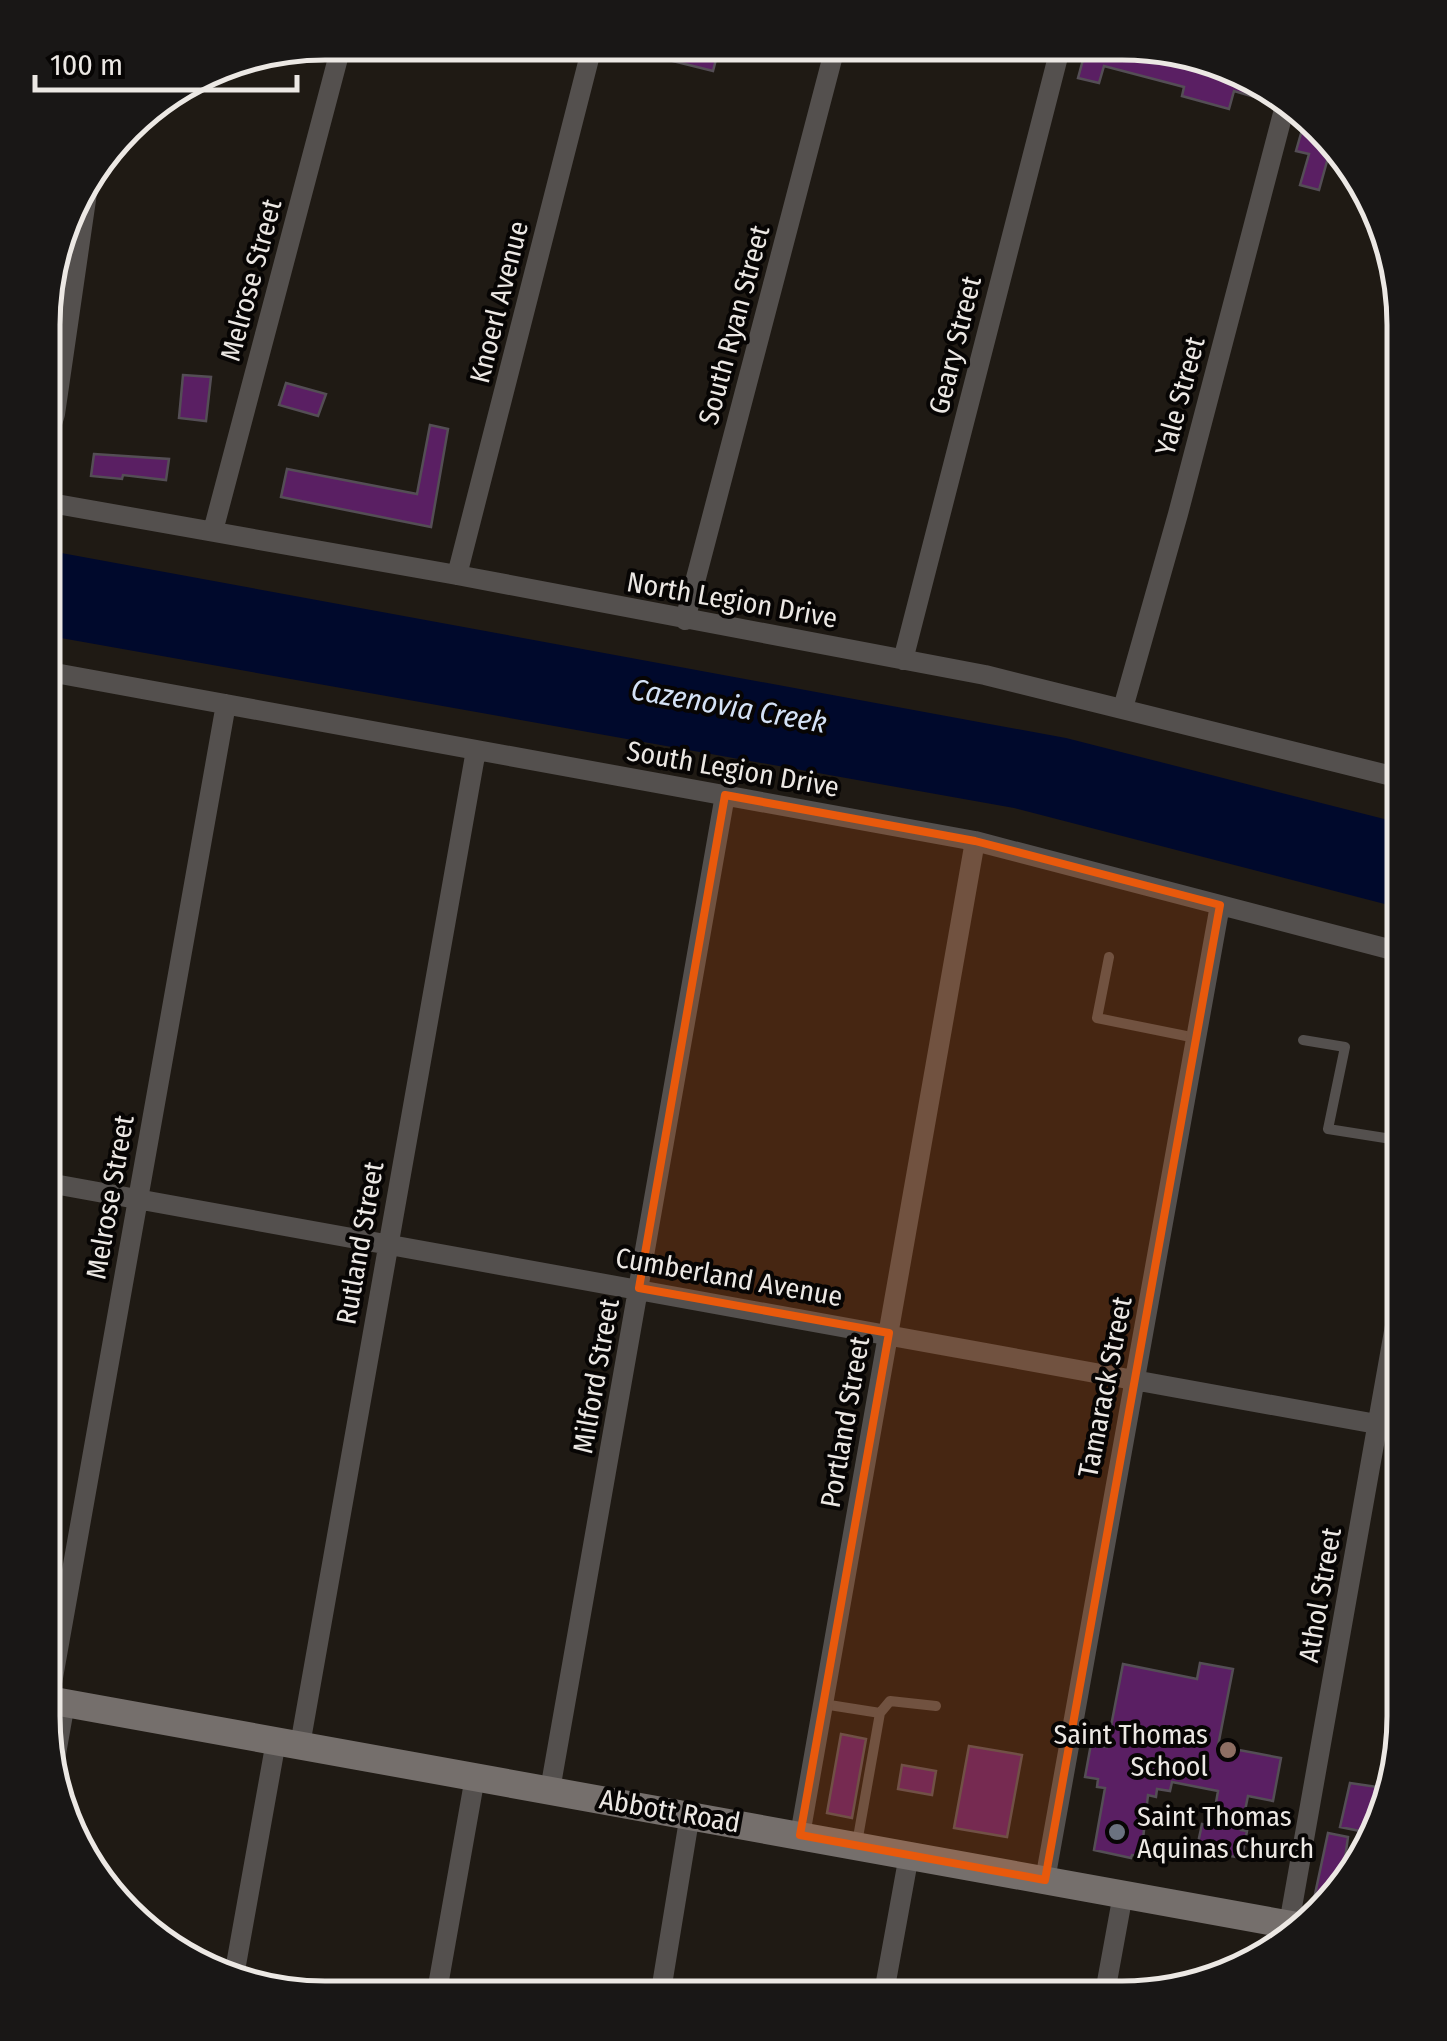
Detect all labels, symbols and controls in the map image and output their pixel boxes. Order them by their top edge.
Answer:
scale bar [35,30,298,92]
text: 100 m [50,47,123,83]
street label: Melrose Street [214,195,289,364]
street label: Knoerl Avenue [463,217,535,387]
street label: South Ryan Street [692,221,777,428]
street label: Geary Street [922,272,988,417]
street label: Yale Street [1148,332,1212,459]
street label: North Legion Drive [624,565,840,635]
water label: Cazenovia Creek [628,671,830,741]
street label: South Legion Drive [624,734,842,804]
street label: Melrose Street [79,1112,141,1282]
street label: Rutland Street [329,1158,391,1327]
street label: Cumberland Avenue [613,1241,845,1313]
street label: Tamarack Street [1071,1293,1139,1480]
street label: Milford Street [566,1295,626,1456]
street label: Portland Street [814,1333,876,1510]
street label: Athol Street [1292,1524,1348,1665]
place label: Saint Thomas School [1053,1718,1208,1783]
marker: Saint Thomas School [1217,1739,1239,1761]
street label: Abbott Road [597,1782,743,1840]
place label: Saint Thomas Aquinas Church [1137,1800,1314,1865]
marker: Saint Thomas Aquinas Church [1106,1821,1128,1843]

